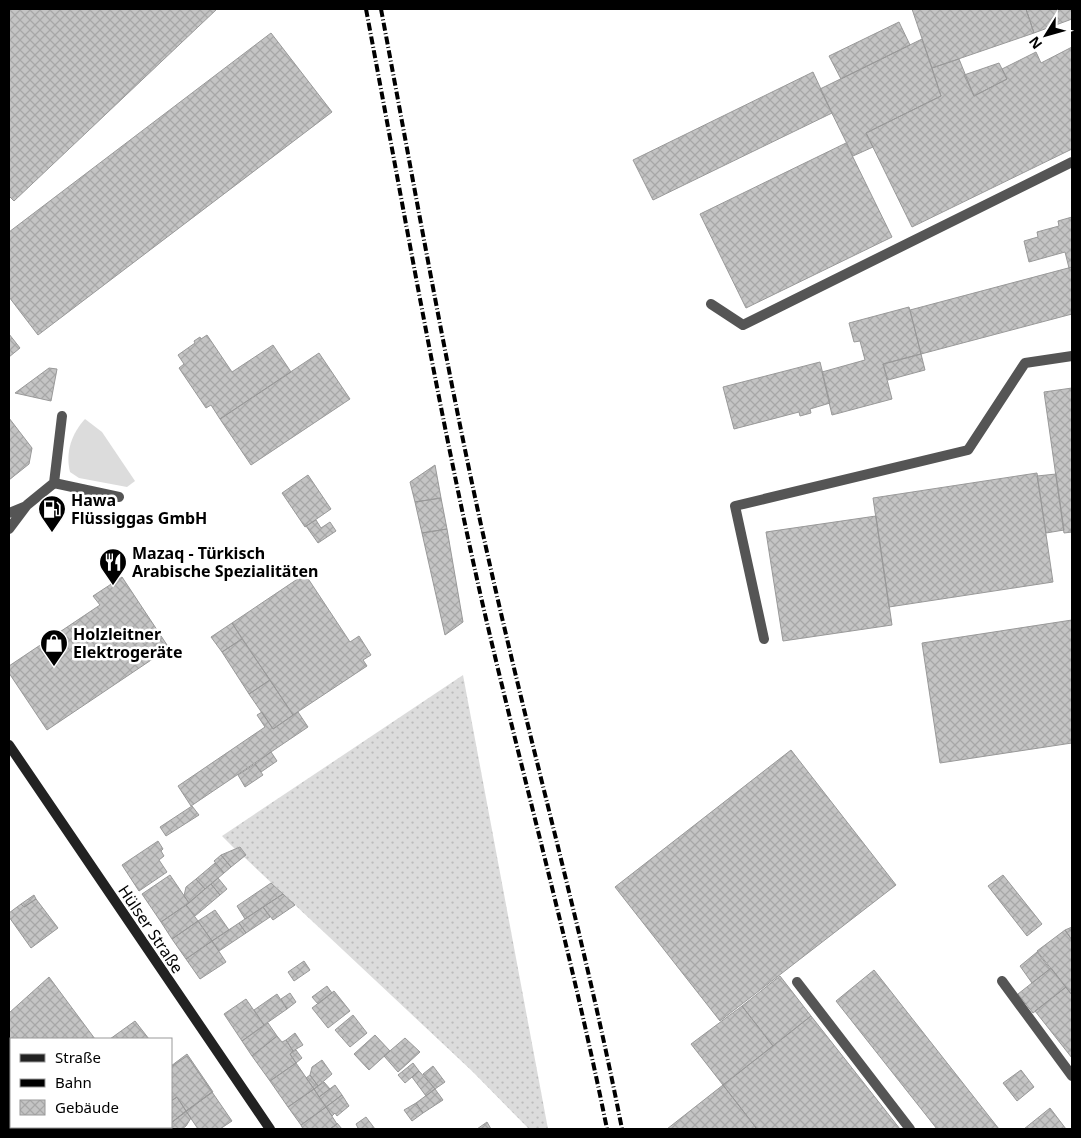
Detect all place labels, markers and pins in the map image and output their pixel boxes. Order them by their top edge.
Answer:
place label: Hawa Flüssiggas GmbH [71,489,207,529]
fuel station icon: Hawa Flüssiggas GmbH [37,494,67,533]
place label: Mazaq - Türkisch Arabische Spezialitäten [132,542,318,582]
restaurant icon: Mazaq - Türkisch Arabische Spezialitäten [98,547,128,586]
place label: Holzleitner Elektrogeräte [73,623,183,663]
shop icon: Holzleitner Elektrogeräte [39,628,69,667]

